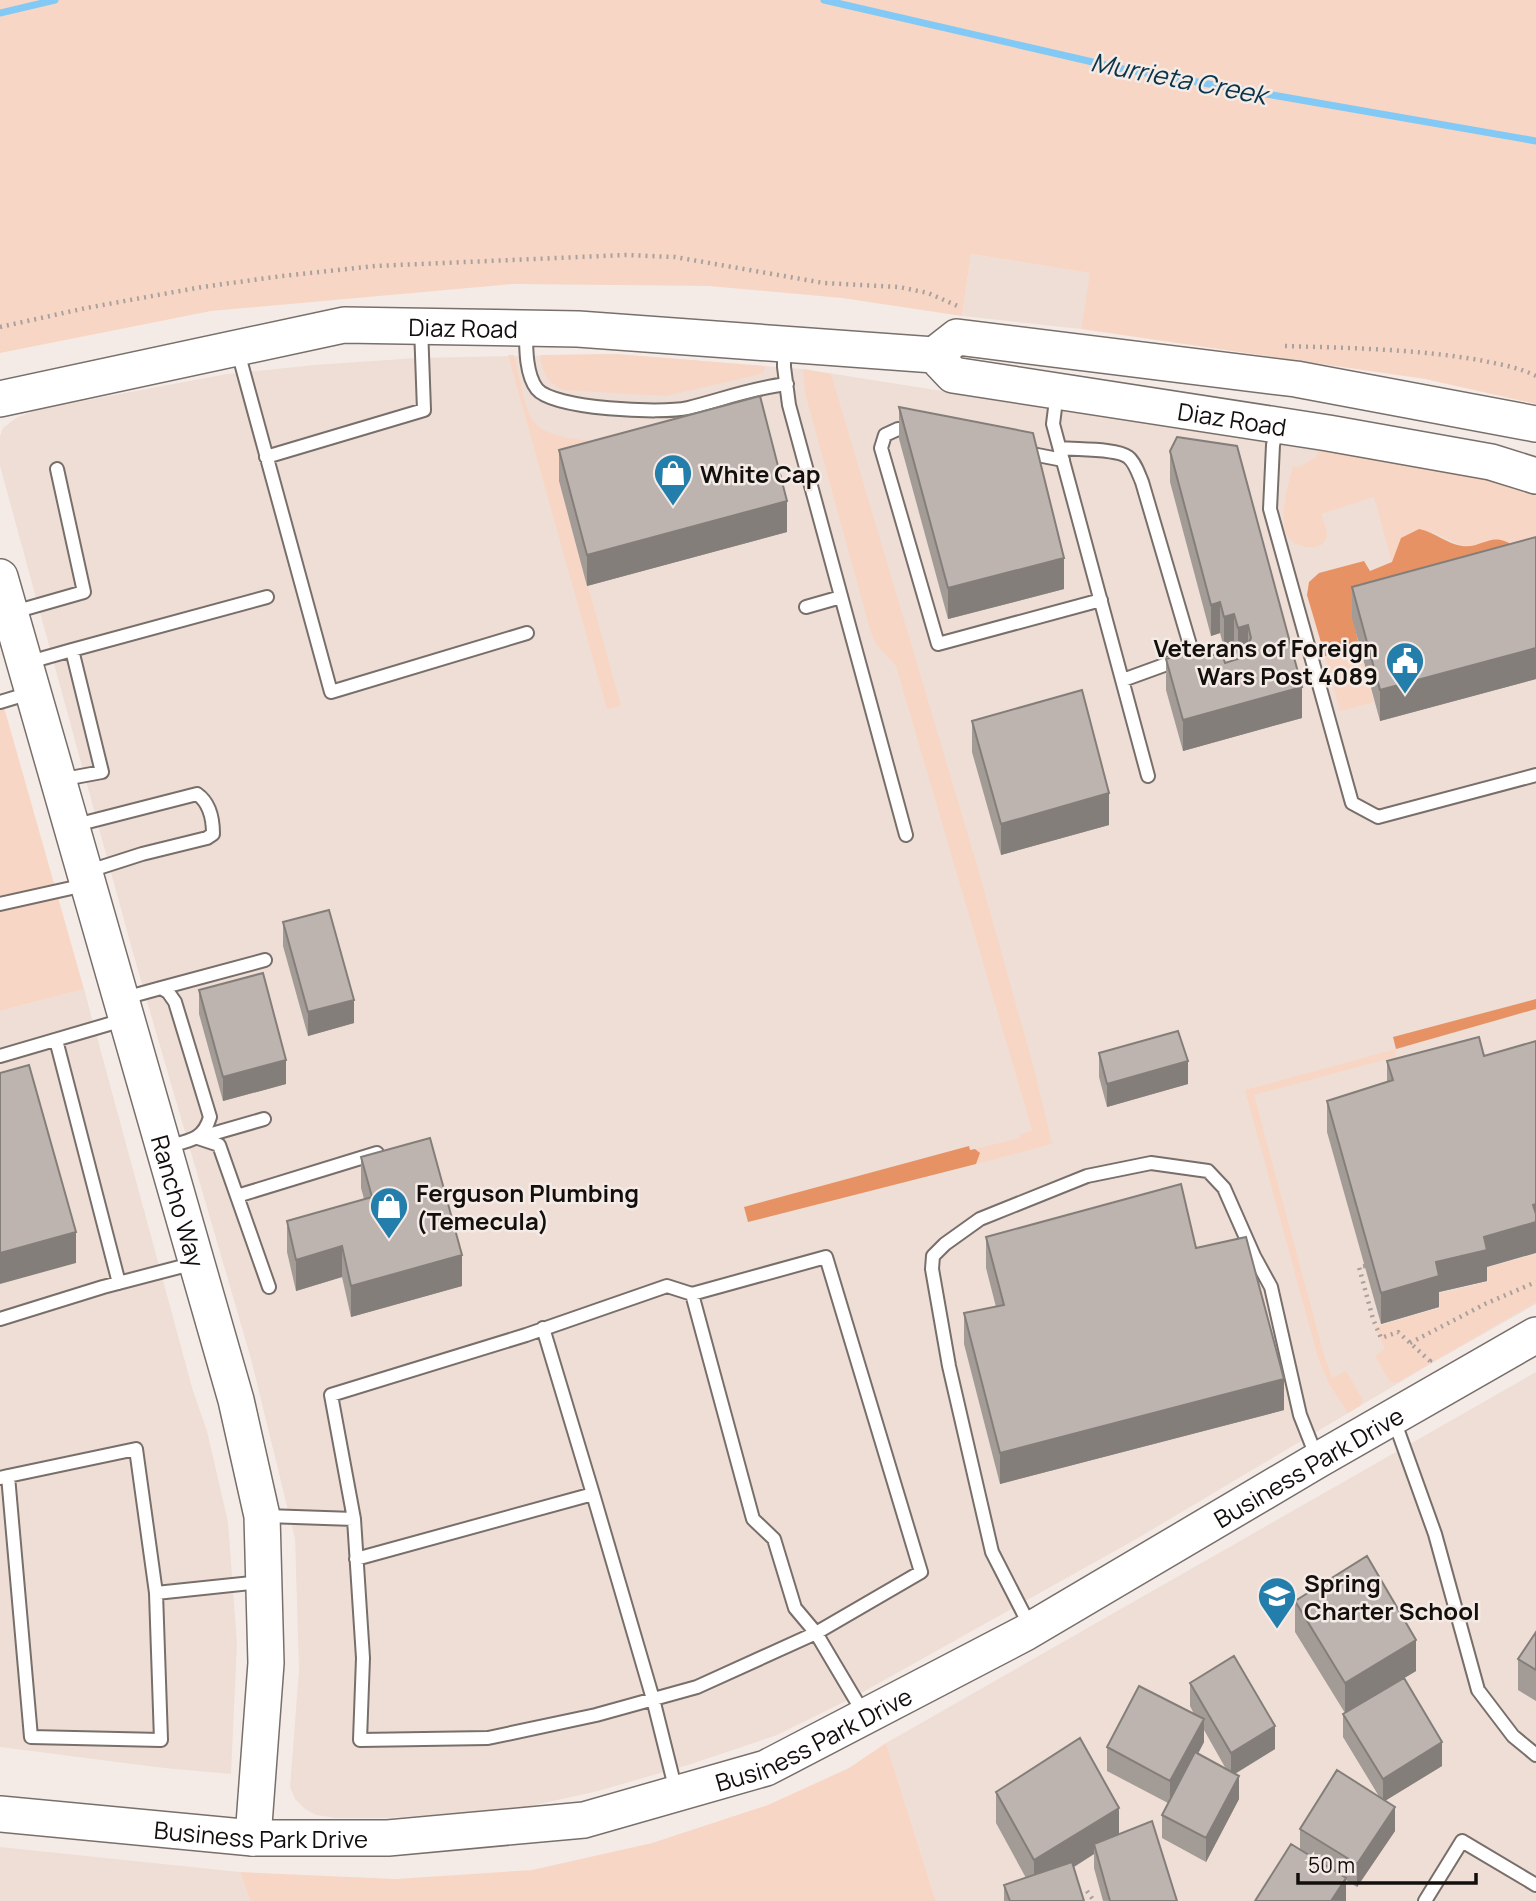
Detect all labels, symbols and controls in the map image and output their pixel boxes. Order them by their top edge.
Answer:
water label: Murrieta Creek [1088,43,1274,113]
street label: Diaz Road [408,310,518,344]
street label: Diaz Road [1176,394,1289,443]
shop icon: White Cap [652,452,694,507]
place label: White Cap [700,457,820,490]
place label: Veterans of Foreign Wars Post 4089 [1153,631,1378,692]
public building icon: Veterans of Foreign Wars Post 4089 [1384,640,1426,695]
street label: Rancho Way [144,1131,214,1271]
place label: Ferguson Plumbing (Temecula) [416,1176,639,1237]
shop icon: Ferguson Plumbing (Temecula) [368,1185,410,1240]
street label: Business Park Drive [1207,1398,1409,1535]
place label: Spring Charter School [1304,1566,1480,1627]
school or university icon: Spring Charter School [1256,1575,1298,1630]
street label: Business Park Drive [711,1679,917,1798]
street label: Business Park Drive [153,1812,368,1855]
scale bar [1298,1842,1476,1886]
text: 50 m [1308,1851,1355,1879]

